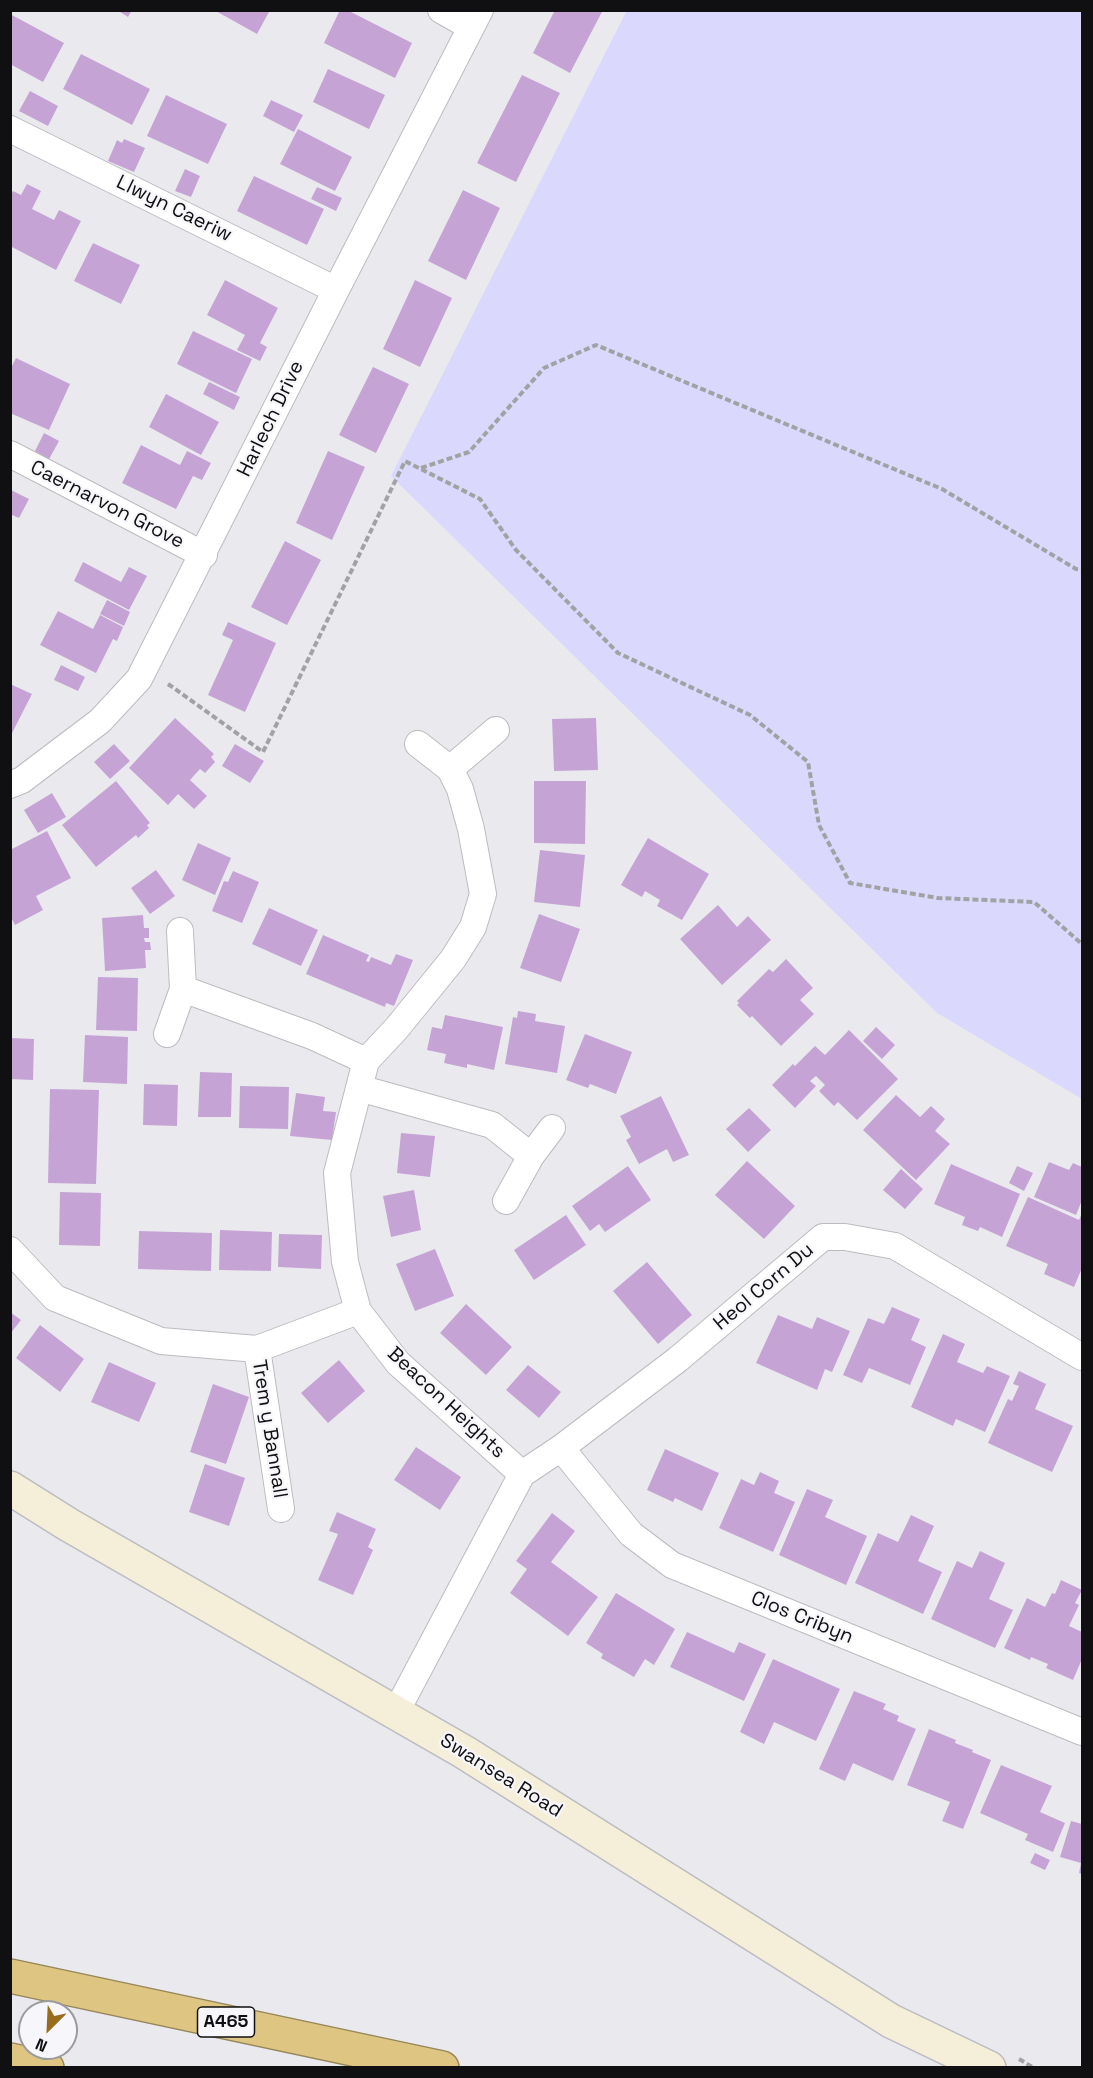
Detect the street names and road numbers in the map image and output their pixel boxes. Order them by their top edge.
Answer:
street label: Llwyn Caeriw [112,171,236,247]
street label: Harlech Drive [233,357,309,481]
street label: Caernarvon Grove [26,456,188,554]
street label: Heol Corn Du [709,1238,819,1336]
street label: Beacon Heights [382,1342,510,1464]
street label: Trem y Bannall [246,1358,292,1500]
street label: Clos Cribyn [747,1587,857,1649]
street label: Swansea Road [435,1729,567,1823]
road number: A465 [198,2007,254,2037]

